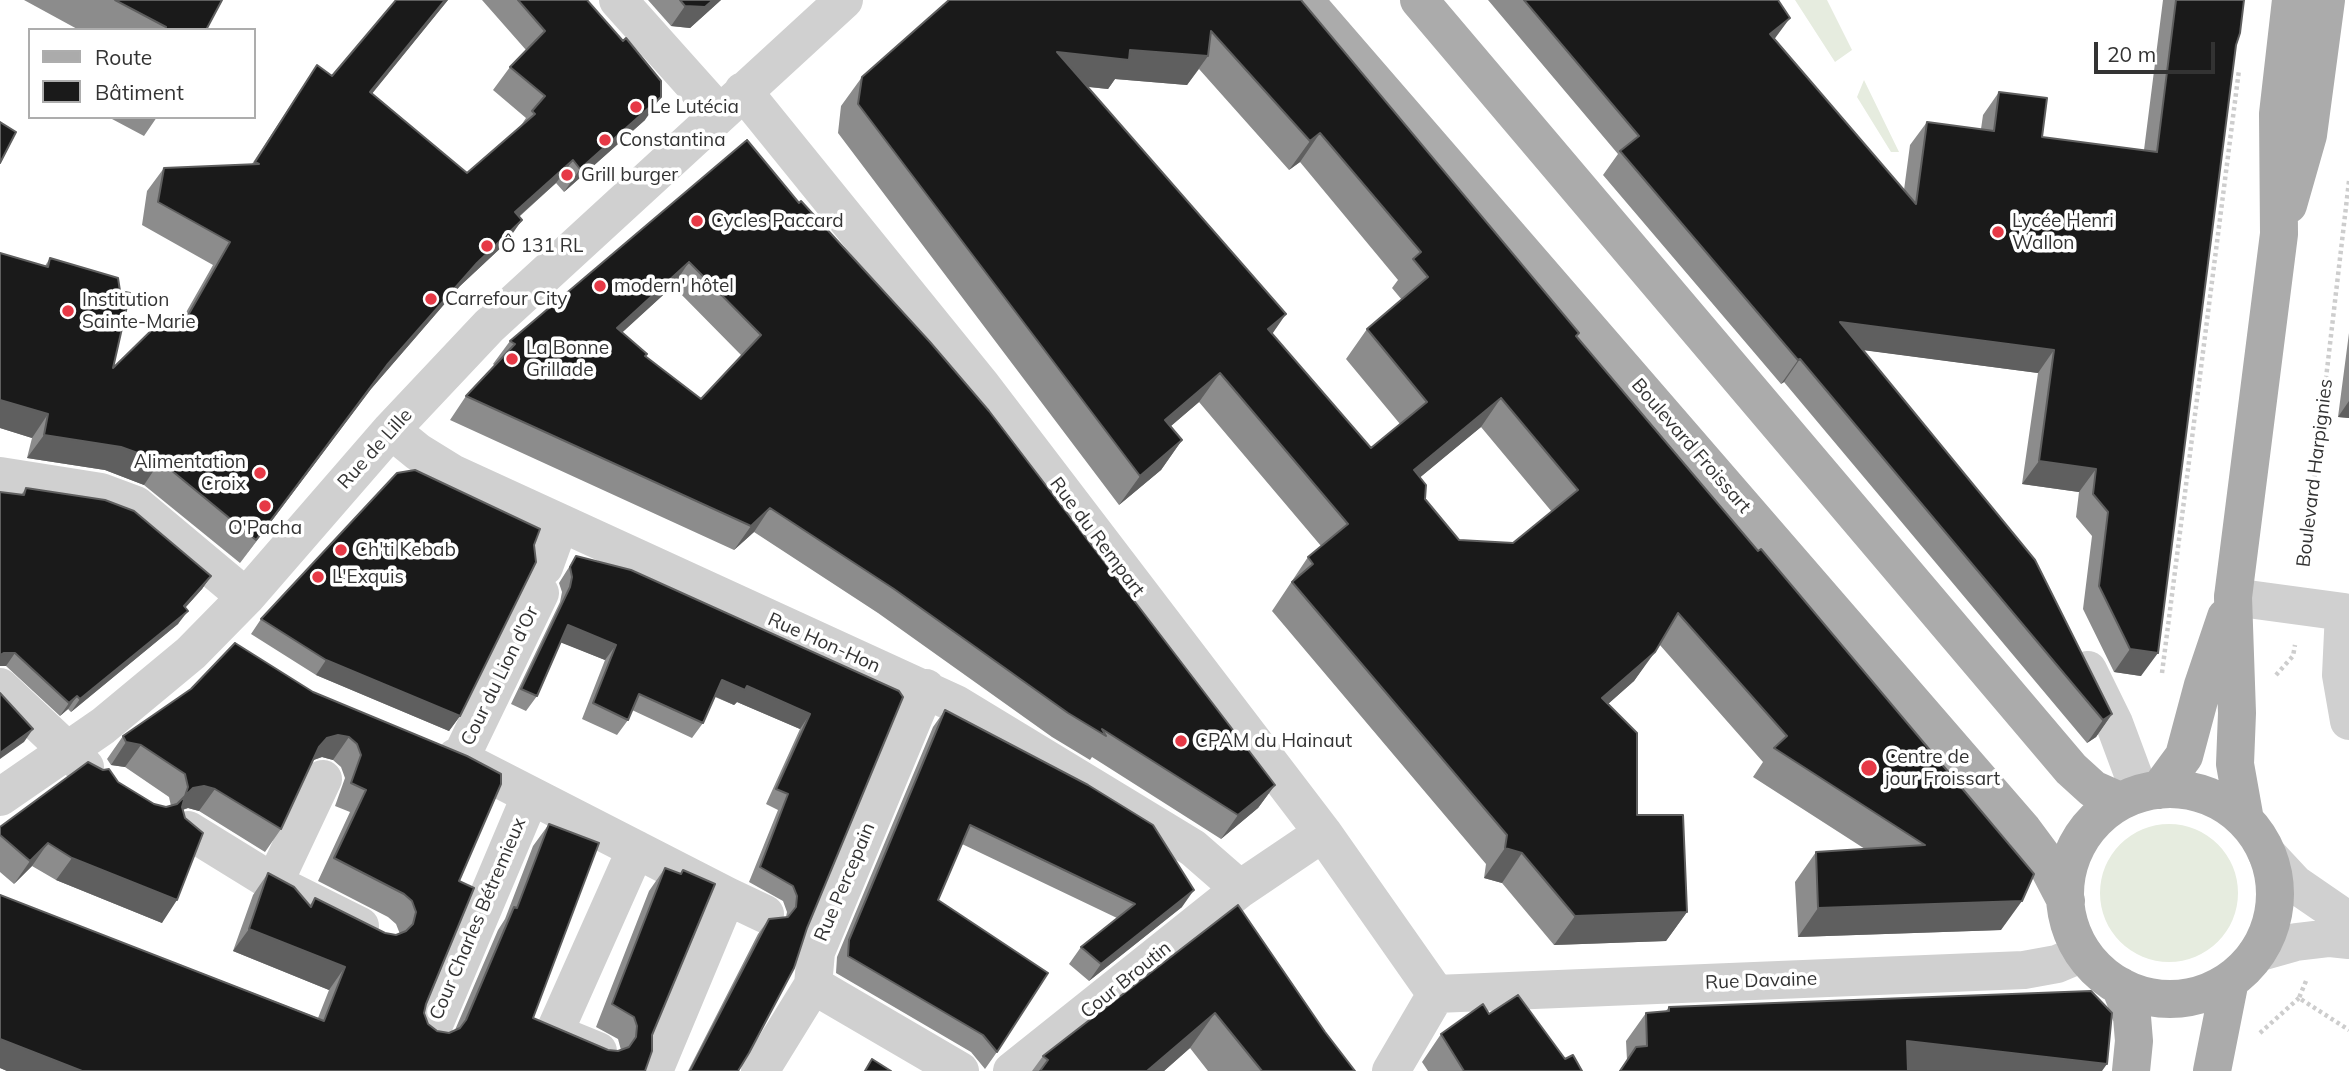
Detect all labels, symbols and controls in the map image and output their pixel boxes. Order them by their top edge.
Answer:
legend [28,28,256,119]
scale bar [2097,28,2218,72]
text: 20 m [2107,41,2156,67]
text: Route [95,44,152,70]
text: Bâtiment [95,79,184,105]
place label: Le Lutécia [650,96,739,118]
marker: Le Lutécia [628,99,644,115]
place label: Constantina [619,129,726,151]
marker: Constantina [597,132,613,148]
place label: Grill burger [581,164,678,186]
marker: Grill burger [559,167,575,183]
place label: Cycles Paccard [711,210,844,232]
place label: Lycée Henri Wallon [2012,210,2114,254]
marker: Cycles Paccard [689,213,705,229]
marker: Lycée Henri Wallon [1990,224,2006,240]
place label: Ô 131 RL [501,235,583,257]
marker: Ô 131 RL [479,238,495,254]
place label: modern' hôtel [614,275,734,297]
marker: modern' hôtel [592,278,608,294]
place label: Carrefour City [445,288,567,310]
place label: Institution Sainte-Marie [82,289,196,333]
marker: Carrefour City [423,291,439,307]
marker: Institution Sainte-Marie [60,303,76,319]
place label: La Bonne Grillade [526,337,609,381]
marker: La Bonne Grillade [504,351,520,367]
street label: Boulevard Froissart [1626,374,1756,518]
street label: Boulevard Harpignies [2292,378,2338,568]
street label: Rue de Lille [333,404,417,494]
place label: Alimentation Croix [134,451,246,495]
marker: Alimentation Croix [252,465,268,481]
street label: Rue du Rempart [1045,473,1149,601]
marker: O'Pacha [257,498,273,514]
place label: O'Pacha [228,517,302,539]
place label: Ch'ti Kebab [355,539,456,561]
marker: Ch'ti Kebab [333,542,349,558]
place label: L'Exquis [332,566,404,588]
marker: L'Exquis [310,569,326,585]
street label: Cour du Lion d'Or [456,603,544,749]
street label: Rue Hon-Hon [764,608,884,678]
place label: CPAM du Hainaut [1195,730,1352,752]
marker: CPAM du Hainaut [1173,733,1189,749]
place label: Centre de jour Froissart [1885,746,2000,790]
marker: Centre de jour Froissart [1859,758,1879,778]
street label: Cour Charles Bétremieux [425,815,531,1023]
street label: Rue Percepain [810,819,880,945]
street label: Cour Broutin [1076,937,1176,1023]
street label: Rue Davaine [1705,968,1817,994]

